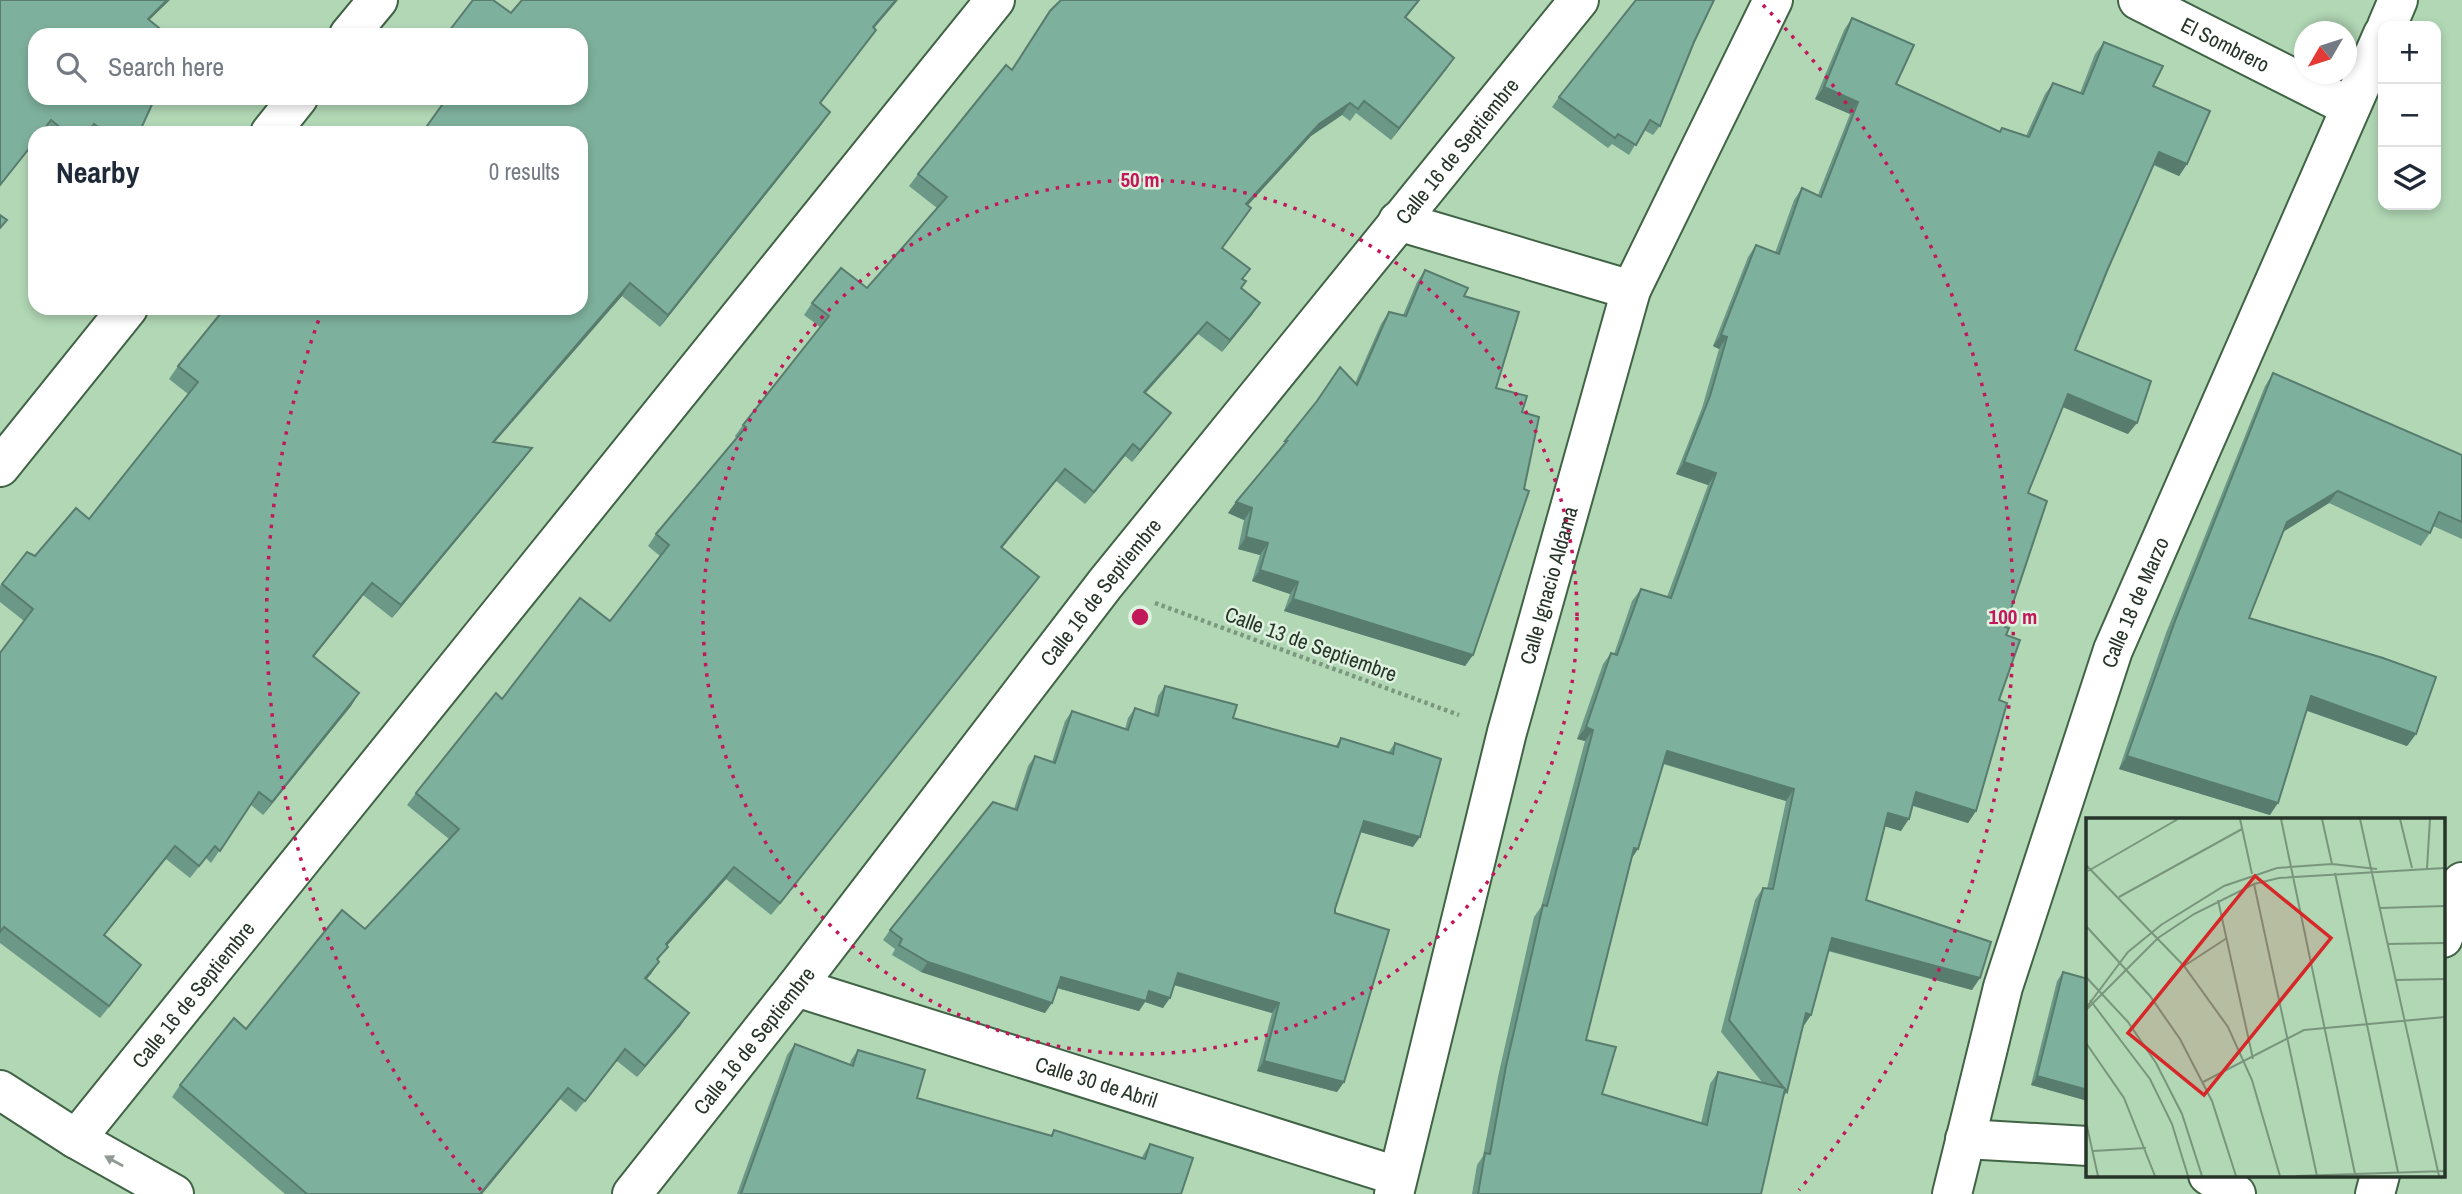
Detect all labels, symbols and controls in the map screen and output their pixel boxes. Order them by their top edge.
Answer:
street label: El Sombrero [2176,10,2275,79]
north arrow [2294,21,2357,84]
map controls [2378,21,2441,210]
button: + [2378,21,2441,84]
search box [28,28,588,105]
icon: search [52,48,90,86]
text: Search here [108,49,224,84]
street label: Calle 16 de Septiembre [1388,71,1525,230]
button: − [2378,84,2441,147]
button: layers [2378,147,2441,210]
text: Nearby [56,152,139,192]
text: 0 results [489,156,560,187]
text: 50 m [1120,165,1160,194]
street label: Calle Ignacio Aldama [1512,503,1584,668]
street label: Calle 16 de Septiembre [1033,512,1168,672]
street label: Calle 18 de Marzo [2094,532,2175,671]
street label: Calle 13 de Septiembre [1221,599,1401,689]
text: 100 m [1989,602,2037,631]
centre of rings [1128,605,1152,629]
inset map [2086,818,2444,1176]
street label: Calle 16 de Septiembre [125,915,261,1074]
street label: Calle 16 de Septiembre [686,960,821,1120]
street label: Calle 30 de Abril [1032,1049,1161,1114]
one-way arrow [105,1155,124,1167]

